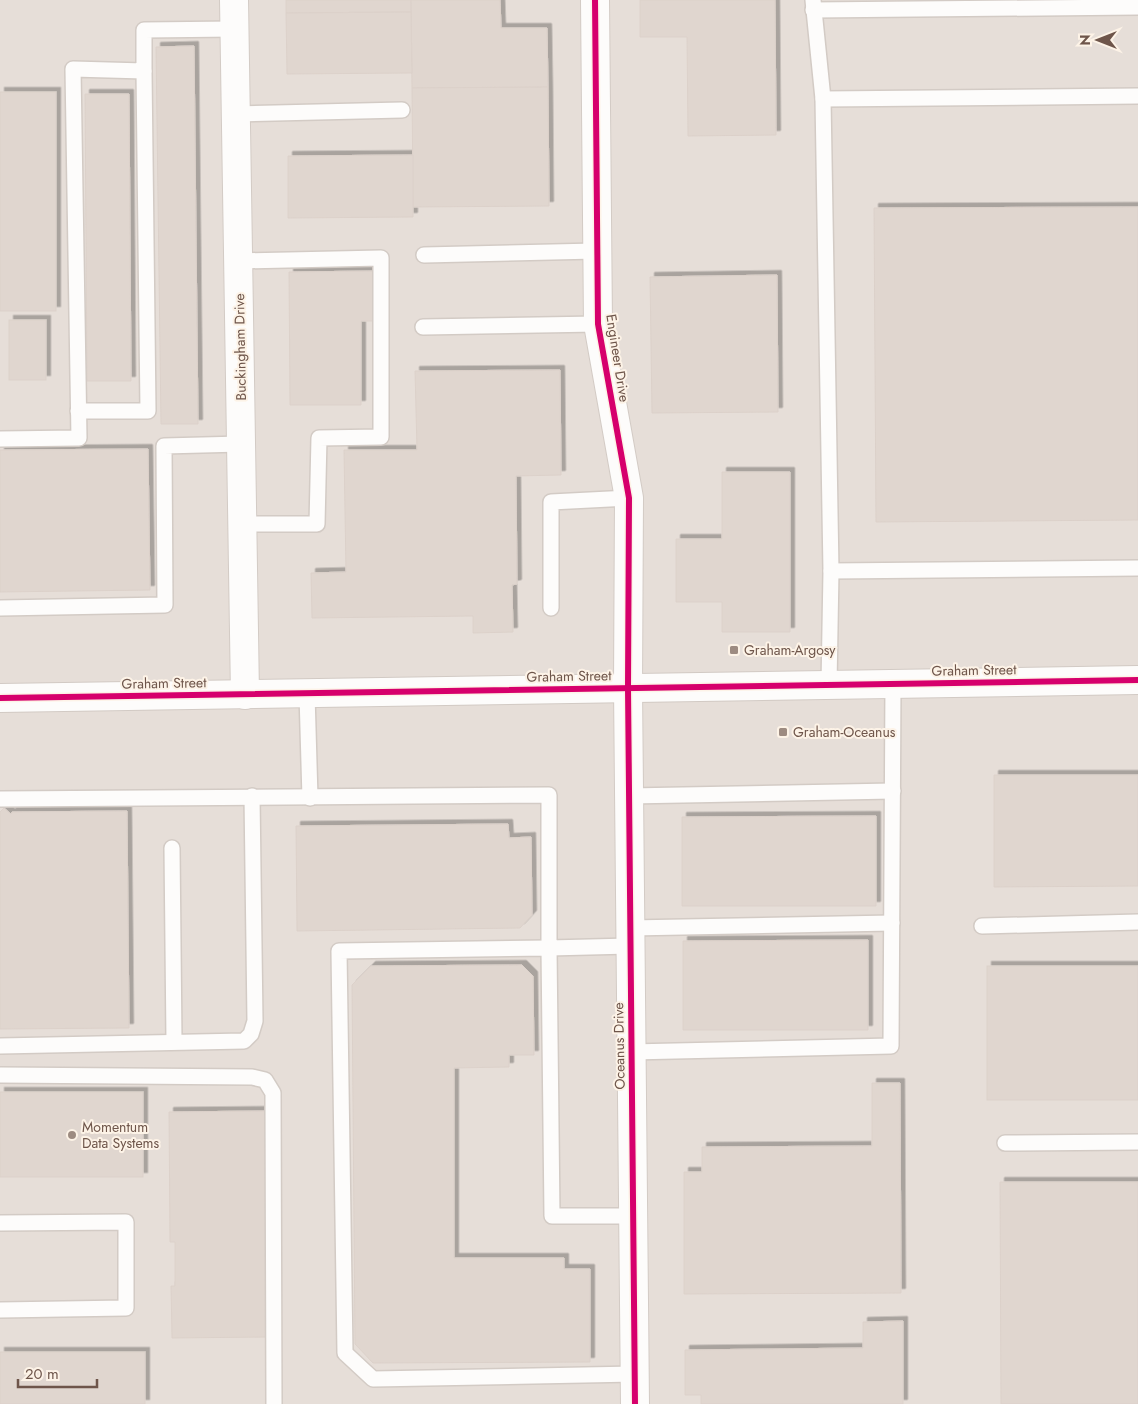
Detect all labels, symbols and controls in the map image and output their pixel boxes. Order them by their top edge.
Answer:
north arrow [1073,15,1123,65]
text: N [1075,34,1095,46]
street label: Buckingham Drive [229,293,251,401]
street label: Engineer Drive [601,313,635,403]
place label: Graham-Argosy [744,640,836,660]
marker: Graham-Argosy [728,644,740,656]
street label: Graham Street [931,659,1017,681]
street label: Graham Street [526,665,612,687]
street label: Graham Street [121,672,207,694]
place label: Graham-Oceanus [793,722,896,742]
marker: Graham-Oceanus [777,726,789,738]
street label: Oceanus Drive [608,1002,630,1090]
place label: Momentum Data Systems [82,1117,160,1153]
marker: Momentum Data Systems [66,1129,78,1141]
scale bar [18,1356,96,1388]
text: 20 m [25,1363,59,1385]

